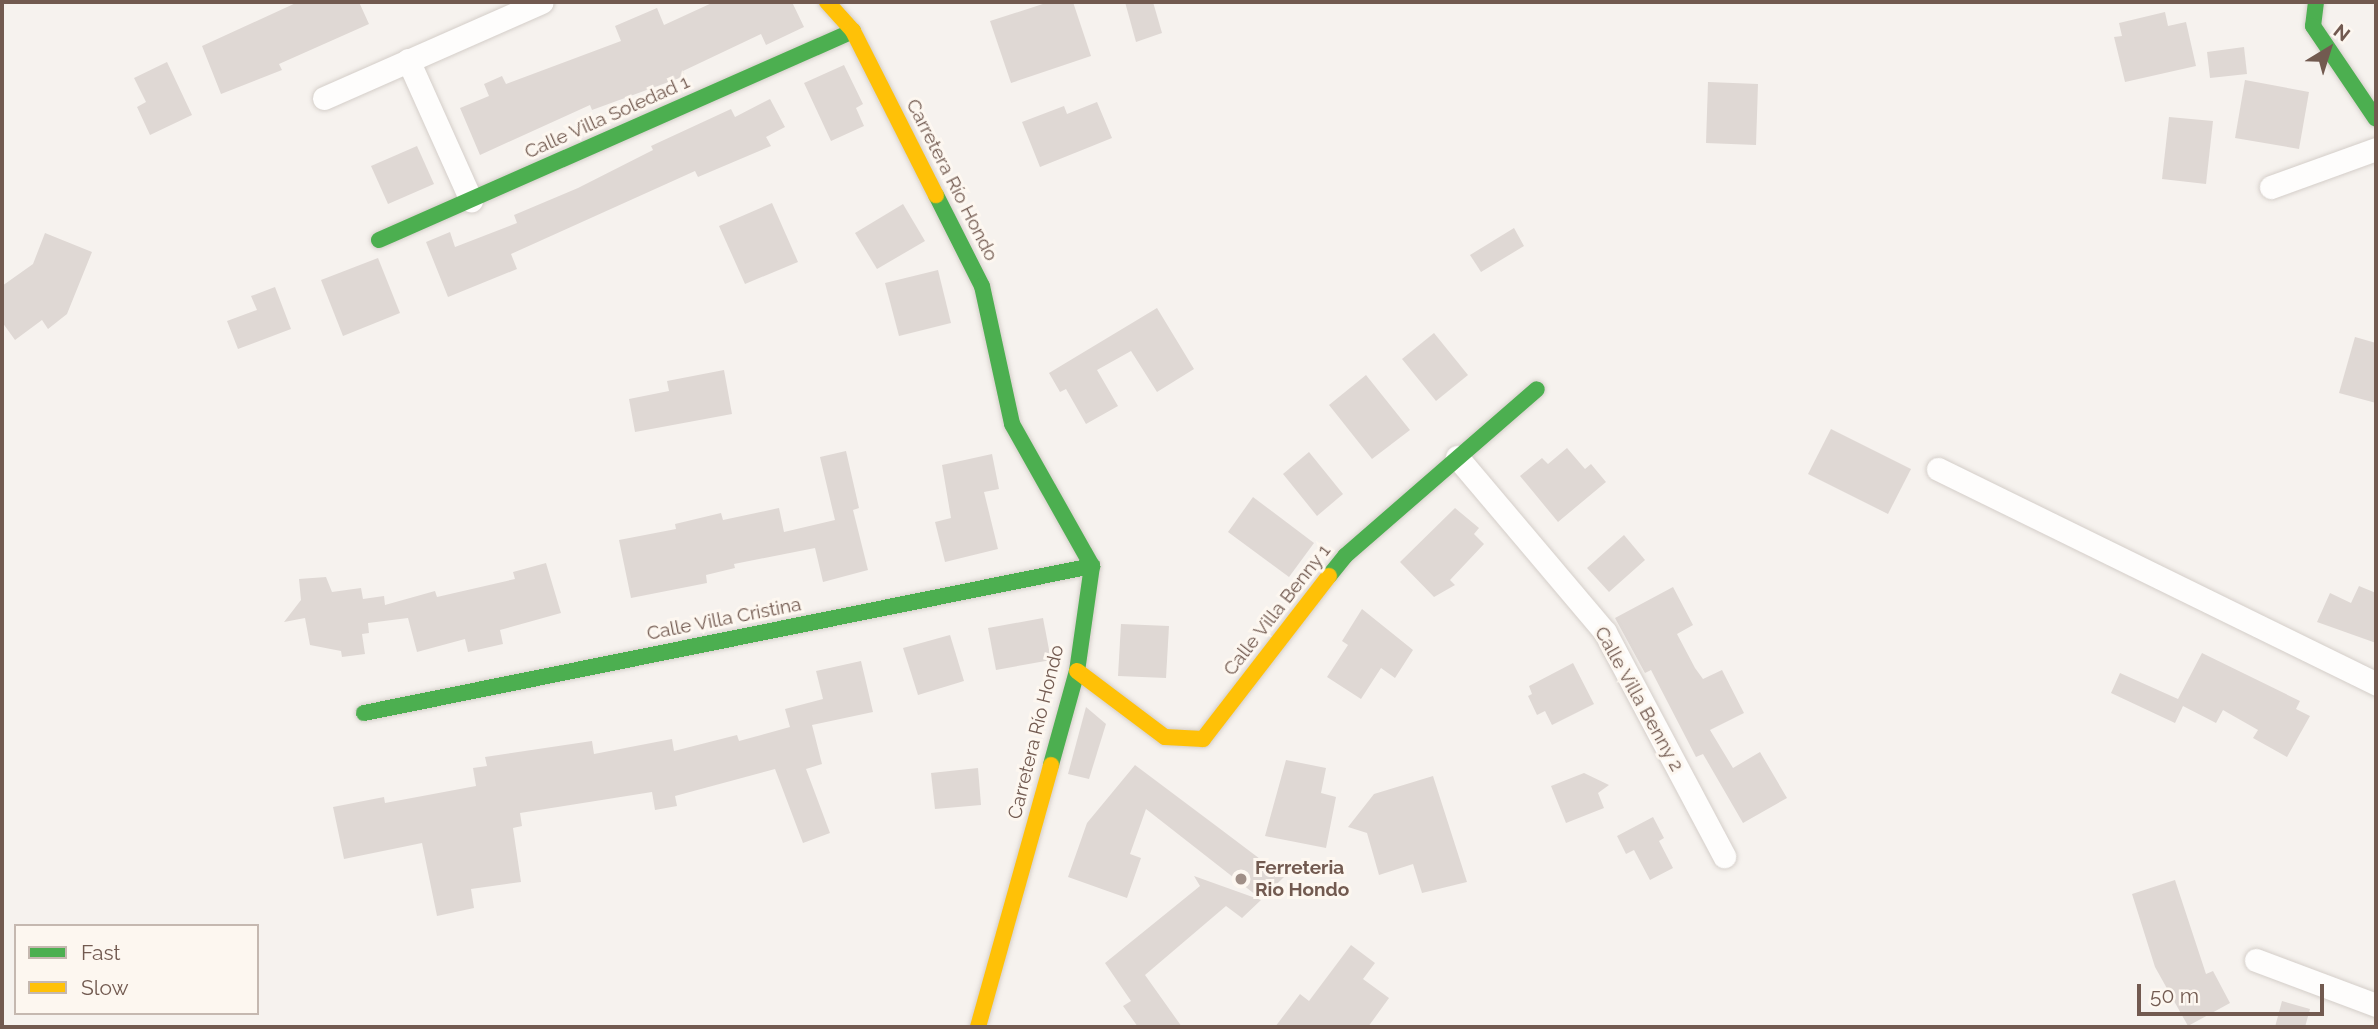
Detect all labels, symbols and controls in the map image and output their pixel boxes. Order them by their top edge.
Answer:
north arrow [2294,14,2364,84]
text: N [2329,19,2354,46]
street label: Calle Villa Soledad 1 [521,70,693,164]
street label: Carretera Río Hondo [901,95,1003,265]
street label: Calle Villa Benny 1 [1218,539,1336,681]
street label: Calle Villa Cristina [645,593,803,645]
street label: Calle Villa Benny 2 [1589,622,1689,776]
street label: Carretera Río Hondo [1003,643,1069,821]
place label: Ferreteria Rio Hondo [1255,857,1349,901]
marker: Ferreteria Rio Hondo [1233,871,1249,887]
legend [14,924,259,1015]
text: Fast [81,940,121,965]
scale bar [2140,970,2327,1014]
text: Slow [81,975,129,1000]
text: 50 m [2150,983,2199,1008]

